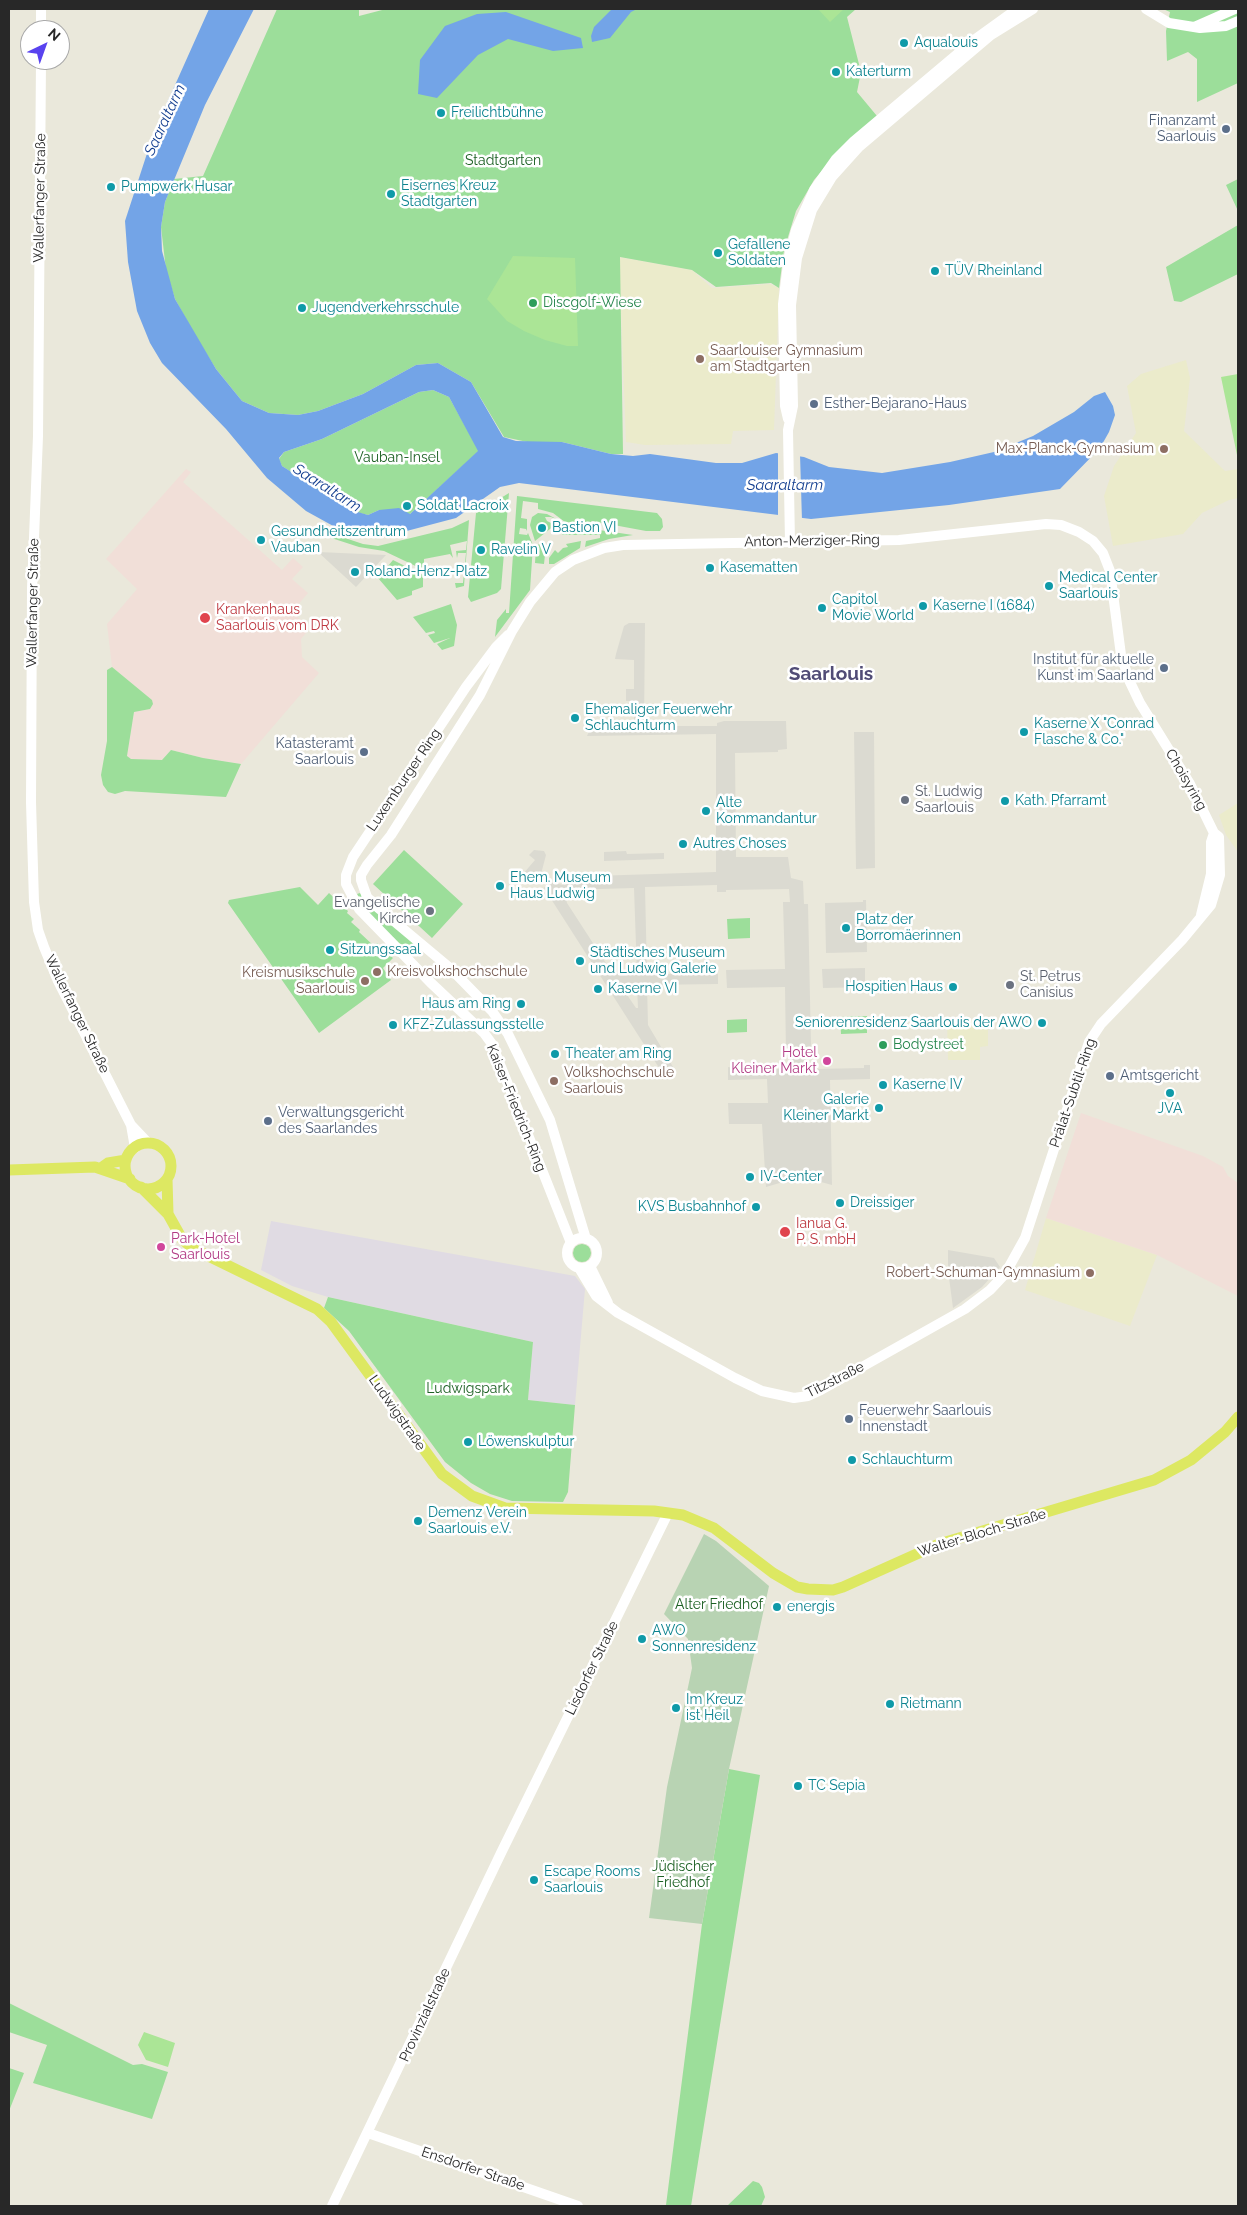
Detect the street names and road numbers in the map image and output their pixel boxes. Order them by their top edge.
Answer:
street label: Wallerfanger Straße [30,133,50,263]
street label: Anton-Merziger-Ring [744,531,880,551]
street label: Wallerfanger Straße [23,538,43,668]
street label: Luxemburger Ring [363,725,445,835]
street label: Choisyring [1162,746,1210,814]
street label: Wallerfanger Straße [41,952,113,1076]
street label: Prälat-Subtil-Ring [1046,1036,1100,1150]
street label: Kaiser-Friedrich-Ring [483,1042,549,1174]
street label: Titzstraße [803,1358,867,1402]
street label: Ludwigstraße [365,1372,429,1454]
street label: Walter-Bloch-Straße [916,1506,1048,1560]
street label: Lisdorfer Straße [562,1618,622,1718]
street label: Provinzialstraße [396,1965,454,2065]
street label: Ensdorfer Straße [419,2143,527,2195]

